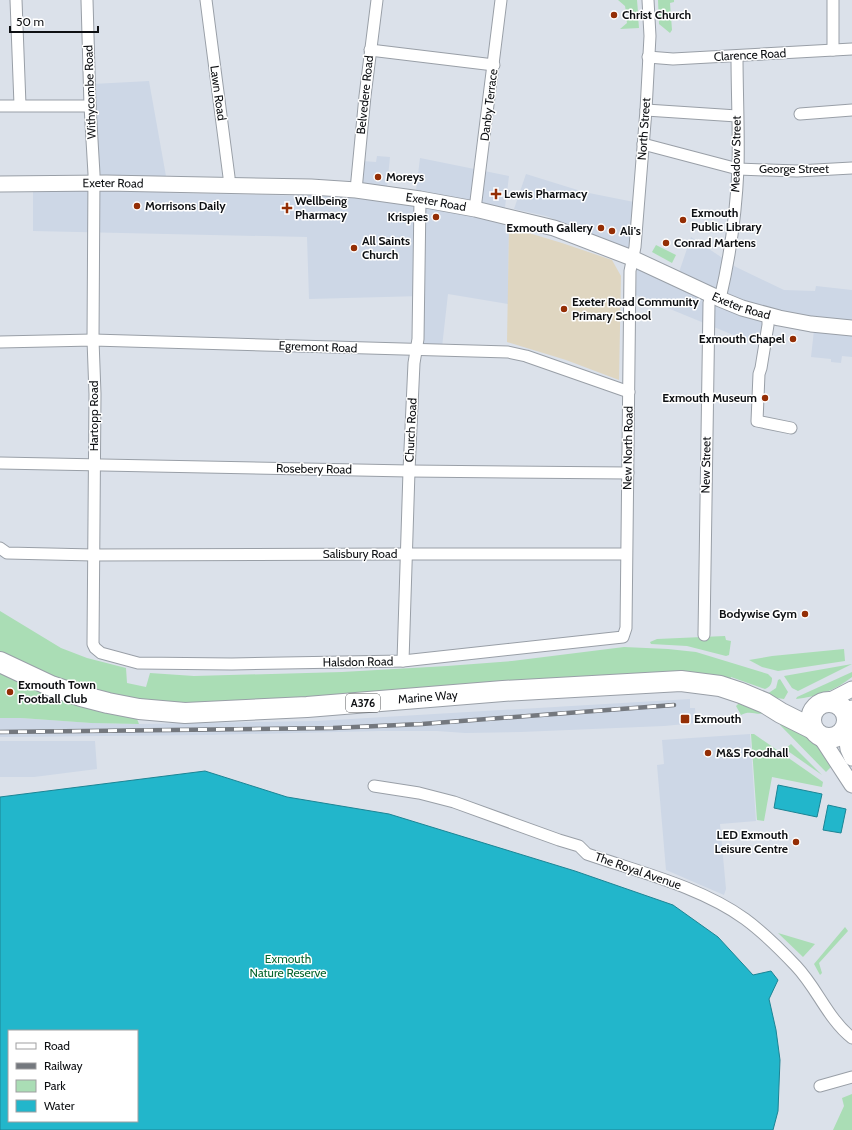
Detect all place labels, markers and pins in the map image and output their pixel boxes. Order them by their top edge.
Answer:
place label: Christ Church [622,7,691,22]
marker: Christ Church [609,10,619,20]
place label: Moreys [386,169,424,184]
marker: Moreys [373,172,383,182]
place label: Lewis Pharmacy [504,186,588,201]
marker: Lewis Pharmacy [491,189,501,199]
place label: Wellbeing Pharmacy [295,193,347,222]
place label: Morrisons Daily [145,198,226,213]
marker: Morrisons Daily [132,201,142,211]
marker: Wellbeing Pharmacy [282,203,292,213]
place label: Exmouth Public Library [691,205,762,234]
place label: Krispies [388,209,428,224]
marker: Krispies [431,212,441,222]
marker: Exmouth Public Library [678,215,688,225]
place label: Exmouth Gallery [506,220,594,235]
marker: Exmouth Gallery [596,223,606,233]
place label: Ali's [620,223,641,238]
marker: Ali's [607,226,617,236]
place label: All Saints Church [362,233,410,262]
place label: Conrad Martens [674,235,756,250]
marker: Conrad Martens [661,238,671,248]
marker: All Saints Church [349,243,359,253]
place label: Exeter Road Community Primary School [572,294,699,323]
marker: Exeter Road Community Primary School [559,304,569,314]
place label: Exmouth Chapel [699,331,785,346]
marker: Exmouth Chapel [788,334,798,344]
place label: Exmouth Museum [662,390,757,405]
marker: Exmouth Museum [760,393,770,403]
place label: Bodywise Gym [719,606,797,621]
marker: Bodywise Gym [800,609,810,619]
place label: Exmouth Town Football Club [18,677,96,706]
marker: Exmouth Town Football Club [5,687,15,697]
place label: Exmouth [694,711,741,726]
marker: Exmouth [679,713,691,725]
place label: M&S Foodhall [716,745,789,760]
marker: M&S Foodhall [703,748,713,758]
place label: LED Exmouth Leisure Centre [714,827,788,856]
marker: LED Exmouth Leisure Centre [791,837,801,847]

